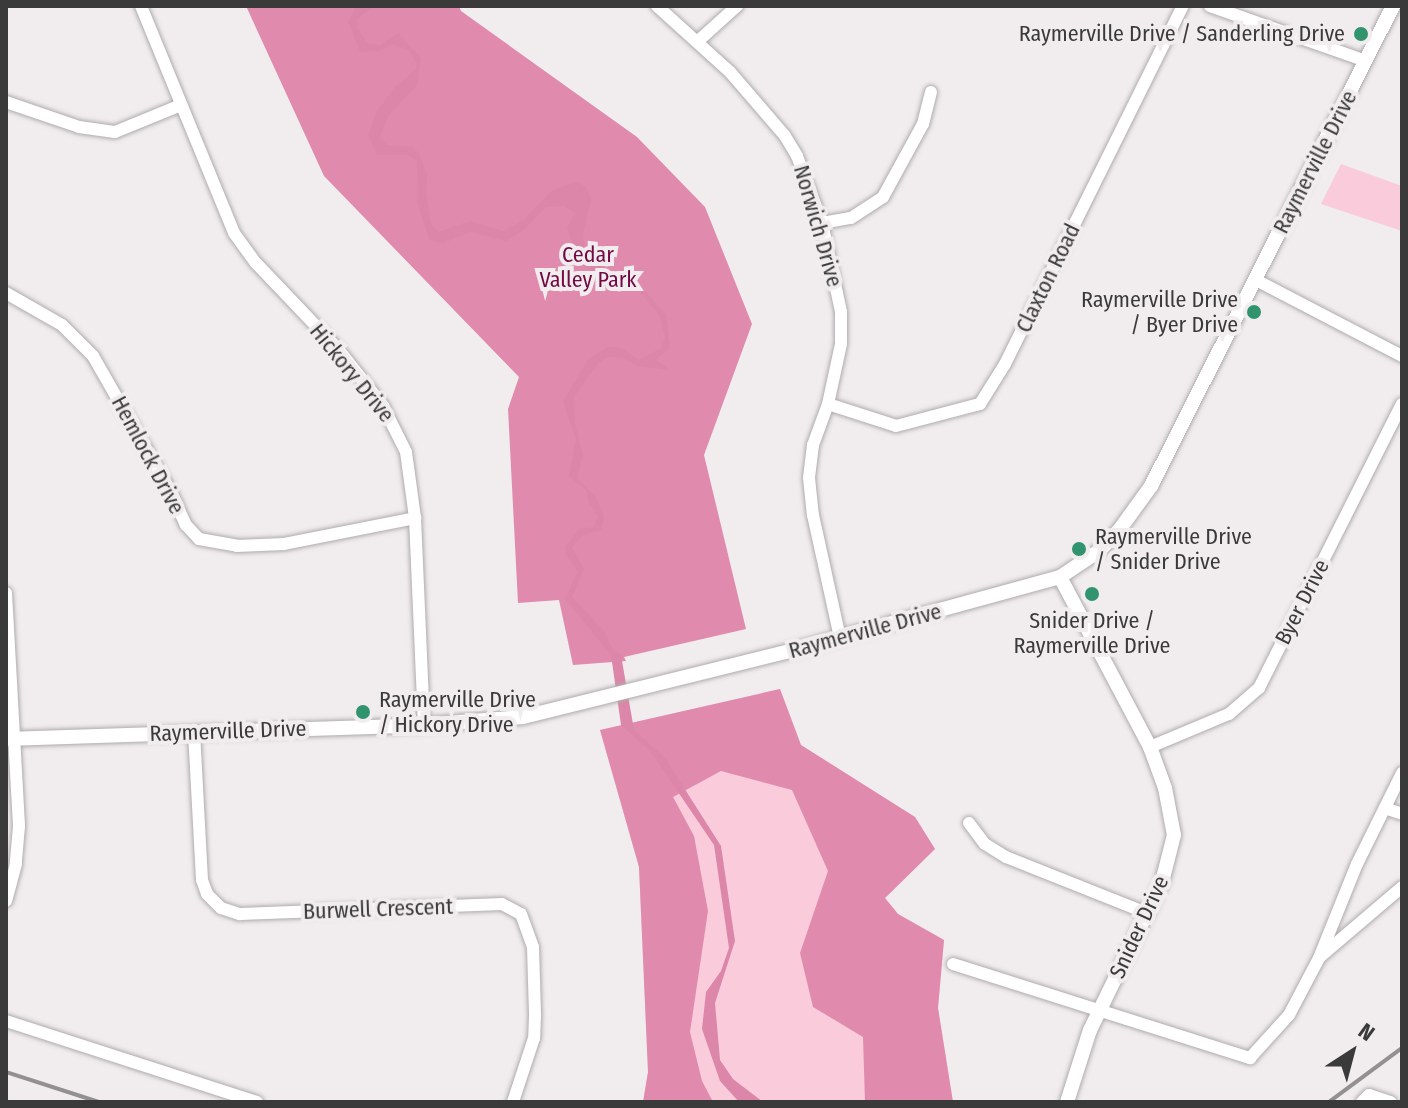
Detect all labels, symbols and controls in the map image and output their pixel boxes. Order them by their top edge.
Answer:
place label: Raymerville Drive / Sanderling Drive [1019,21,1345,47]
marker: Raymerville Drive / Sanderling Drive [1352,25,1370,43]
street label: Raymerville Drive [1268,86,1362,238]
street label: Norwich Drive [788,162,848,290]
street label: Claxton Road [1010,219,1086,337]
park label: Cedar Valley Park [539,241,637,292]
place label: Raymerville Drive / Byer Drive [1081,286,1238,338]
marker: Raymerville Drive / Byer Drive [1245,303,1263,321]
street label: Hickory Drive [304,318,400,428]
street label: Hemlock Drive [106,391,190,519]
place label: Raymerville Drive / Snider Drive [1095,523,1252,574]
marker: Raymerville Drive / Snider Drive [1070,540,1088,558]
street label: Byer Drive [1269,555,1335,649]
marker: Snider Drive / Raymerville Drive [1083,585,1101,603]
street label: Raymerville Drive [786,598,944,664]
place label: Snider Drive / Raymerville Drive [1014,607,1170,658]
place label: Raymerville Drive / Hickory Drive [379,686,536,738]
marker: Raymerville Drive / Hickory Drive [354,703,372,721]
street label: Raymerville Drive [149,715,307,747]
street label: Snider Drive [1104,872,1174,982]
street label: Burwell Crescent [303,893,453,925]
north arrow [1312,1012,1392,1092]
text: N [1353,1017,1380,1047]

